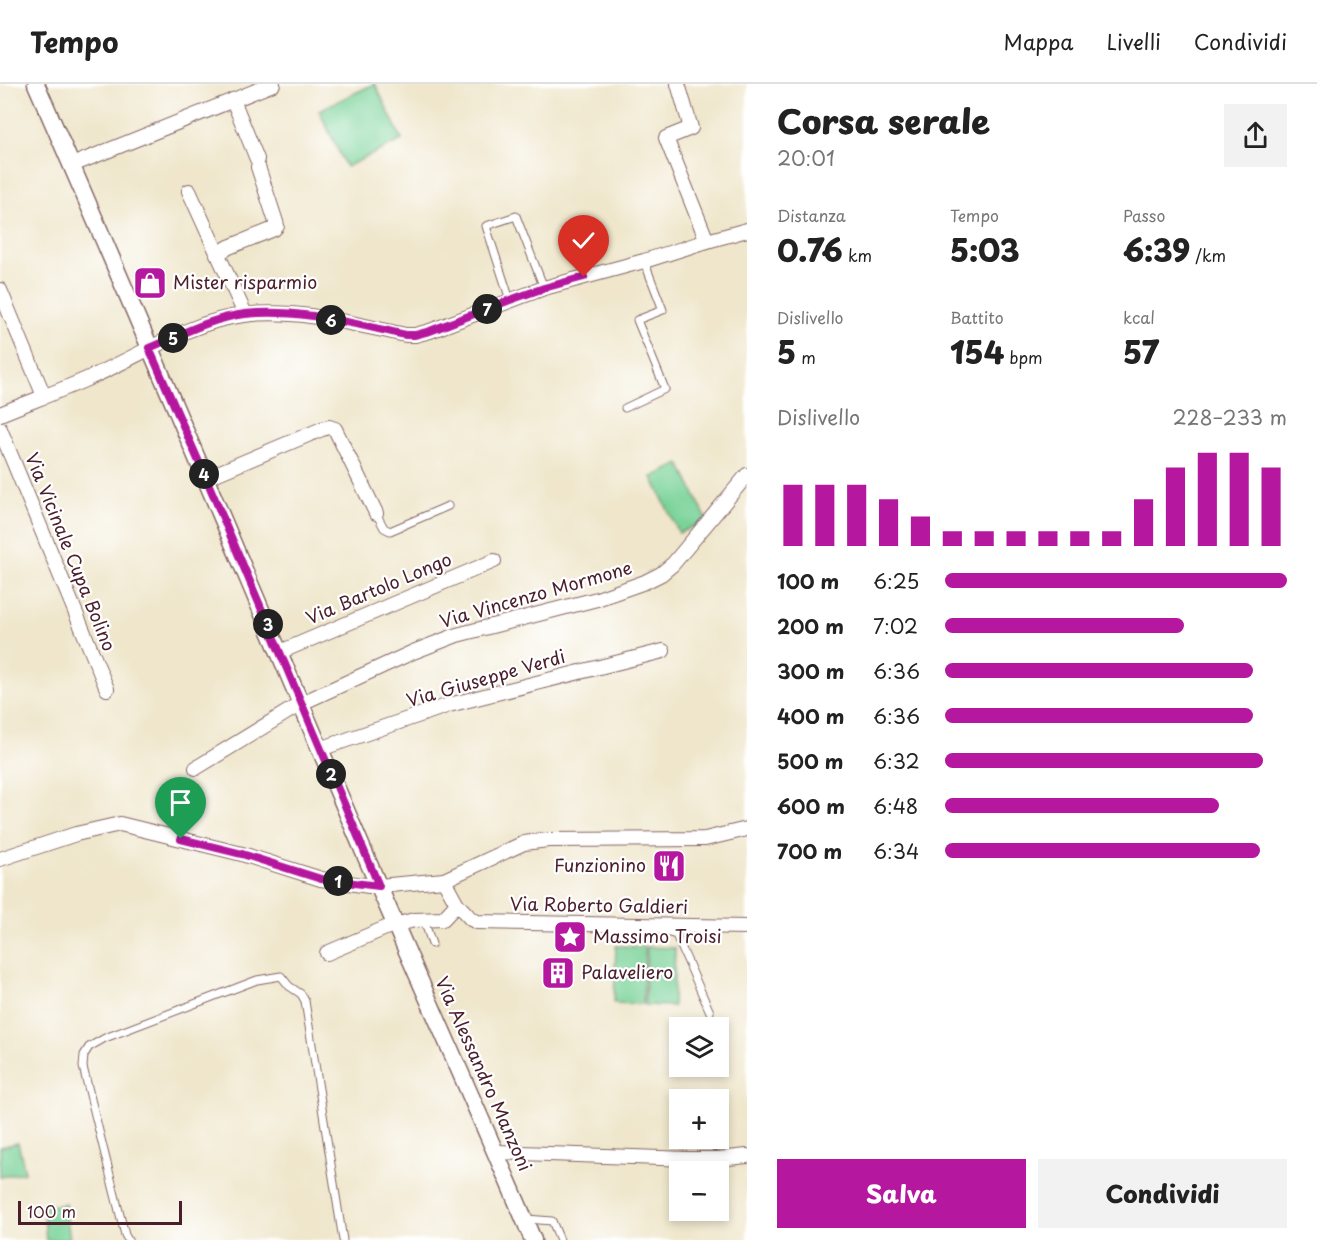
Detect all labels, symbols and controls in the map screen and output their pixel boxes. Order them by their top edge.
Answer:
text: Tempo [30,20,118,63]
text: Mappa [1004,25,1074,57]
text: Livelli [1107,25,1161,57]
text: Condividi [1194,25,1287,57]
text: Corsa serale [777,95,990,145]
button: share [1224,104,1287,167]
text: 20:01 [777,143,835,173]
text: Distanza [777,203,846,227]
text: Tempo [950,203,999,227]
text: Passo [1123,203,1165,227]
pin [558,215,609,277]
icon: check [567,224,600,257]
text: 0.76 [777,227,843,272]
text: 5:03 [950,227,1020,272]
text: 6:39 [1123,227,1190,272]
text: km [843,243,872,267]
text: /km [1190,243,1226,267]
shop icon: Mister risparmio [132,265,168,301]
place label: Mister risparmio [173,268,317,295]
pin: 7 [472,294,502,324]
text: 7 [482,297,492,321]
pin: 6 [316,305,346,335]
text: Dislivello [777,305,843,329]
text: Battito [950,305,1004,329]
text: kcal [1123,305,1155,329]
text: 6 [325,308,337,332]
pin: 5 [158,323,188,353]
text: 5 [168,326,178,350]
text: 5 [777,329,796,374]
text: 154 [950,329,1004,374]
text: 57 [1123,329,1159,374]
text: m [796,345,816,369]
text: bpm [1004,345,1043,369]
text: Dislivello [777,402,860,432]
text: 228–233 m [1173,402,1287,432]
street label: Via Vicinale Cupa Bolino [19,448,124,655]
pin: 4 [189,459,219,489]
text: 4 [199,462,209,486]
street label: Via Bartolo Longo [301,545,455,630]
street label: Via Vincenzo Mormone [436,553,635,634]
text: 100 m [777,566,839,596]
text: 6:25 [873,566,919,596]
pin: 3 [253,609,283,639]
text: 200 m [777,611,844,641]
text: 7:02 [873,611,918,641]
text: 3 [263,612,273,636]
street label: Via Giuseppe Verdi [403,642,568,713]
text: 300 m [777,656,845,686]
text: 6:36 [873,656,920,686]
text: 400 m [777,701,845,731]
text: 6:36 [873,701,920,731]
text: 500 m [777,746,844,776]
text: 6:32 [873,746,920,776]
pin: 2 [316,759,346,789]
text: 2 [325,762,337,786]
pin [155,777,206,839]
icon: arrive [164,786,197,819]
text: 600 m [777,791,845,821]
text: 6:48 [873,791,918,821]
text: 700 m [777,836,842,866]
text: 6:34 [873,836,919,866]
restaurant icon: Funzionino [651,848,687,884]
place label: Funzionino [554,851,646,878]
pin: 1 [323,866,353,896]
text: 1 [334,869,342,893]
street label: Via Roberto Galdieri [510,889,688,920]
place icon: Massimo Troisi [552,919,588,955]
place label: Massimo Troisi [593,922,722,949]
building icon: Palaveliero [540,955,576,991]
place label: Palaveliero [581,958,673,985]
street label: Via Alessandro Manzoni [429,972,540,1175]
map controls [669,1017,729,1221]
button: layers [669,1017,729,1077]
button: + [669,1089,729,1149]
button: Salva [777,1159,1026,1228]
button: Condividi [1038,1159,1287,1228]
button: − [669,1161,729,1221]
scale bar [18,1198,182,1226]
text: 100 m [27,1199,76,1223]

